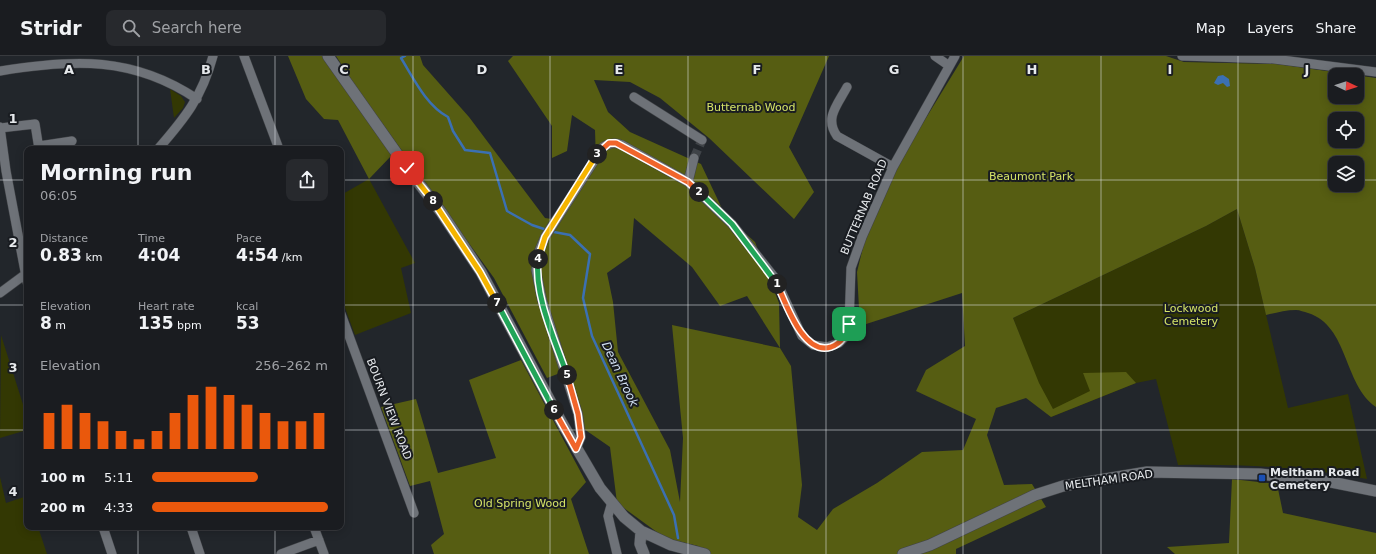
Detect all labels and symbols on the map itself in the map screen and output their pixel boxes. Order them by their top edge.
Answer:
text: A [64,62,74,77]
text: B [201,62,211,77]
text: C [339,62,349,77]
text: D [477,62,488,77]
text: E [615,62,623,77]
text: F [753,62,761,77]
text: G [889,62,899,77]
text: H [1027,62,1037,77]
text: I [1168,62,1172,77]
text: J [1304,62,1309,77]
north arrow [1328,68,1364,104]
park label: Butternab Wood [706,101,796,114]
text: 1 [8,111,18,126]
pin: 3 [587,144,607,164]
pin [390,151,424,185]
street label: BUTTERNAB ROAD [838,157,890,257]
park label: Beaumont Park [989,170,1074,183]
pin: 2 [689,182,709,202]
pin: 8 [423,191,443,211]
text: 2 [8,235,18,250]
pin: 4 [528,249,548,269]
pin: 1 [767,274,787,294]
pin: 7 [487,293,507,313]
park label: Lockwood Cemetery [1164,302,1219,328]
pin [832,307,866,341]
water label: Dean Brook [599,339,642,410]
street label: BOURN VIEW ROAD [364,356,414,462]
text: 3 [8,360,18,375]
pin: 5 [557,365,577,385]
pin: 6 [544,400,564,420]
place label: Meltham Road Cemetery [1270,466,1359,492]
street label: MELTHAM ROAD [1064,467,1154,493]
marker: Meltham Road Cemetery [1257,473,1267,483]
text: 4 [8,484,18,499]
park label: Old Spring Wood [474,497,566,510]

